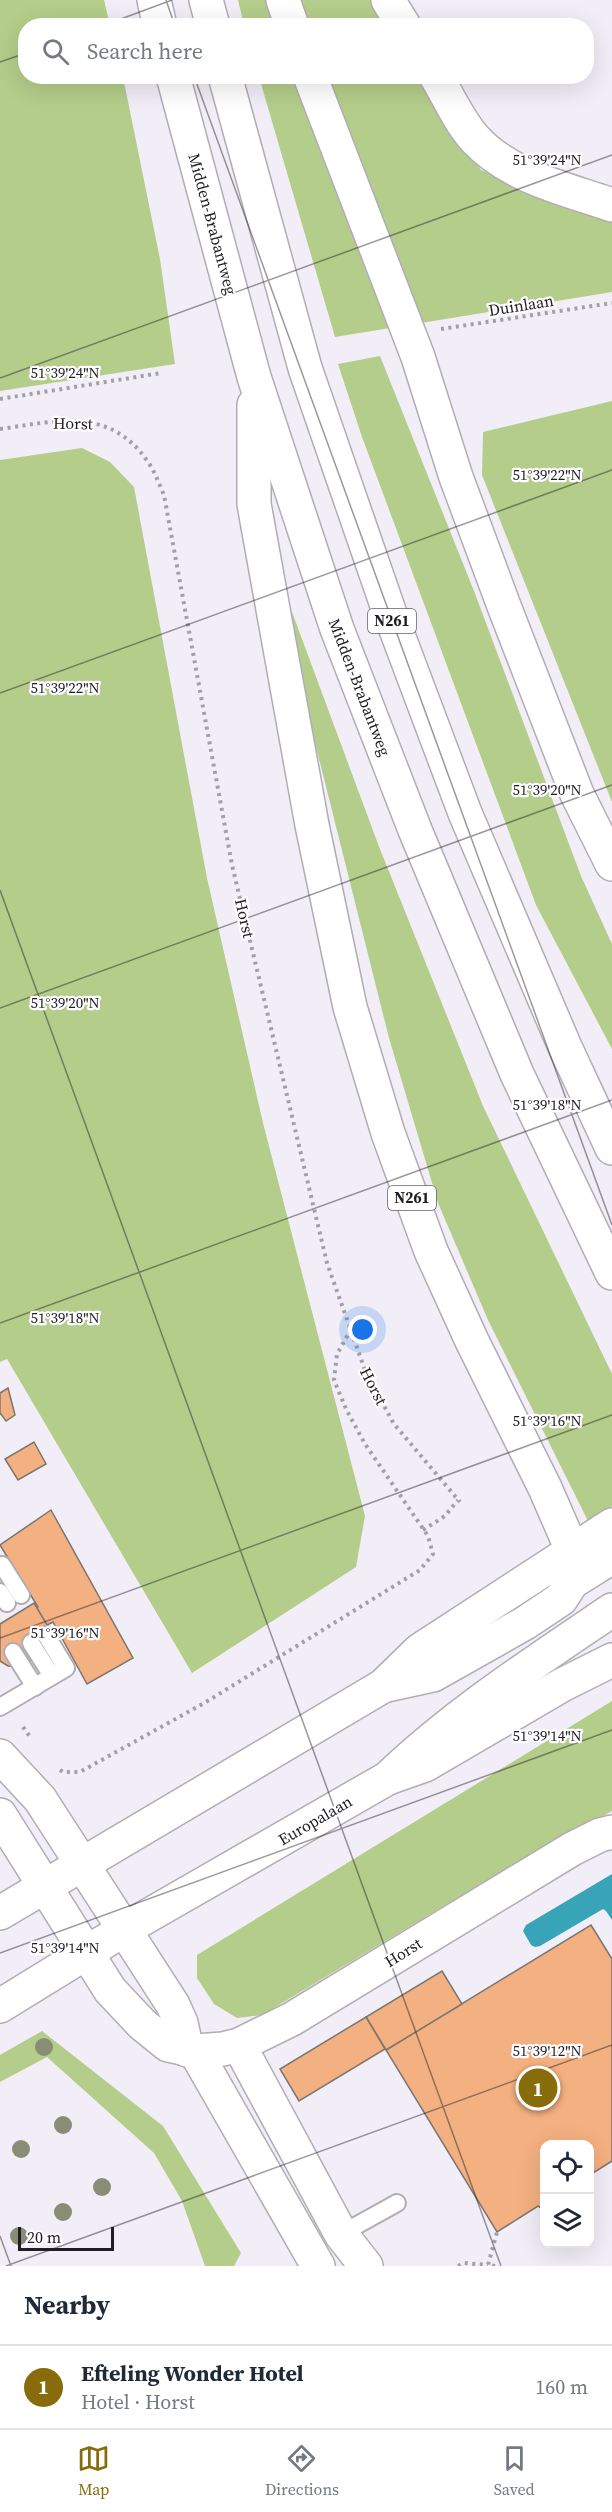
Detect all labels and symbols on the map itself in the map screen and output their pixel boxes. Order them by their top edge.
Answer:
text: 51°39'24"N [512,149,582,170]
street label: Midden-Brabantweg [184,151,242,297]
street label: Duinlaan [487,289,555,321]
text: 51°39'24"N [30,362,100,383]
street label: Horst [53,412,94,434]
text: 51°39'22"N [512,464,582,485]
road number: N261 [368,609,416,633]
street label: Midden-Brabantweg [324,615,396,759]
text: 51°39'22"N [30,677,100,698]
text: 51°39'20"N [512,779,582,800]
street label: Horst [230,896,260,941]
text: 51°39'20"N [30,992,100,1013]
text: 51°39'18"N [512,1094,582,1115]
road number: N261 [388,1186,436,1210]
text: 51°39'18"N [30,1307,100,1328]
your location [348,1315,377,1344]
street label: Horst [355,1363,393,1409]
text: 51°39'16"N [512,1410,582,1431]
text: 51°39'16"N [30,1622,100,1643]
text: 51°39'14"N [512,1725,582,1746]
street label: Europalaan [274,1790,356,1850]
street label: Horst [380,1932,426,1972]
text: 51°39'14"N [30,1937,100,1958]
text: 51°39'12"N [512,2040,582,2061]
pin: 1 [518,2066,558,2110]
scale bar [18,2224,114,2252]

